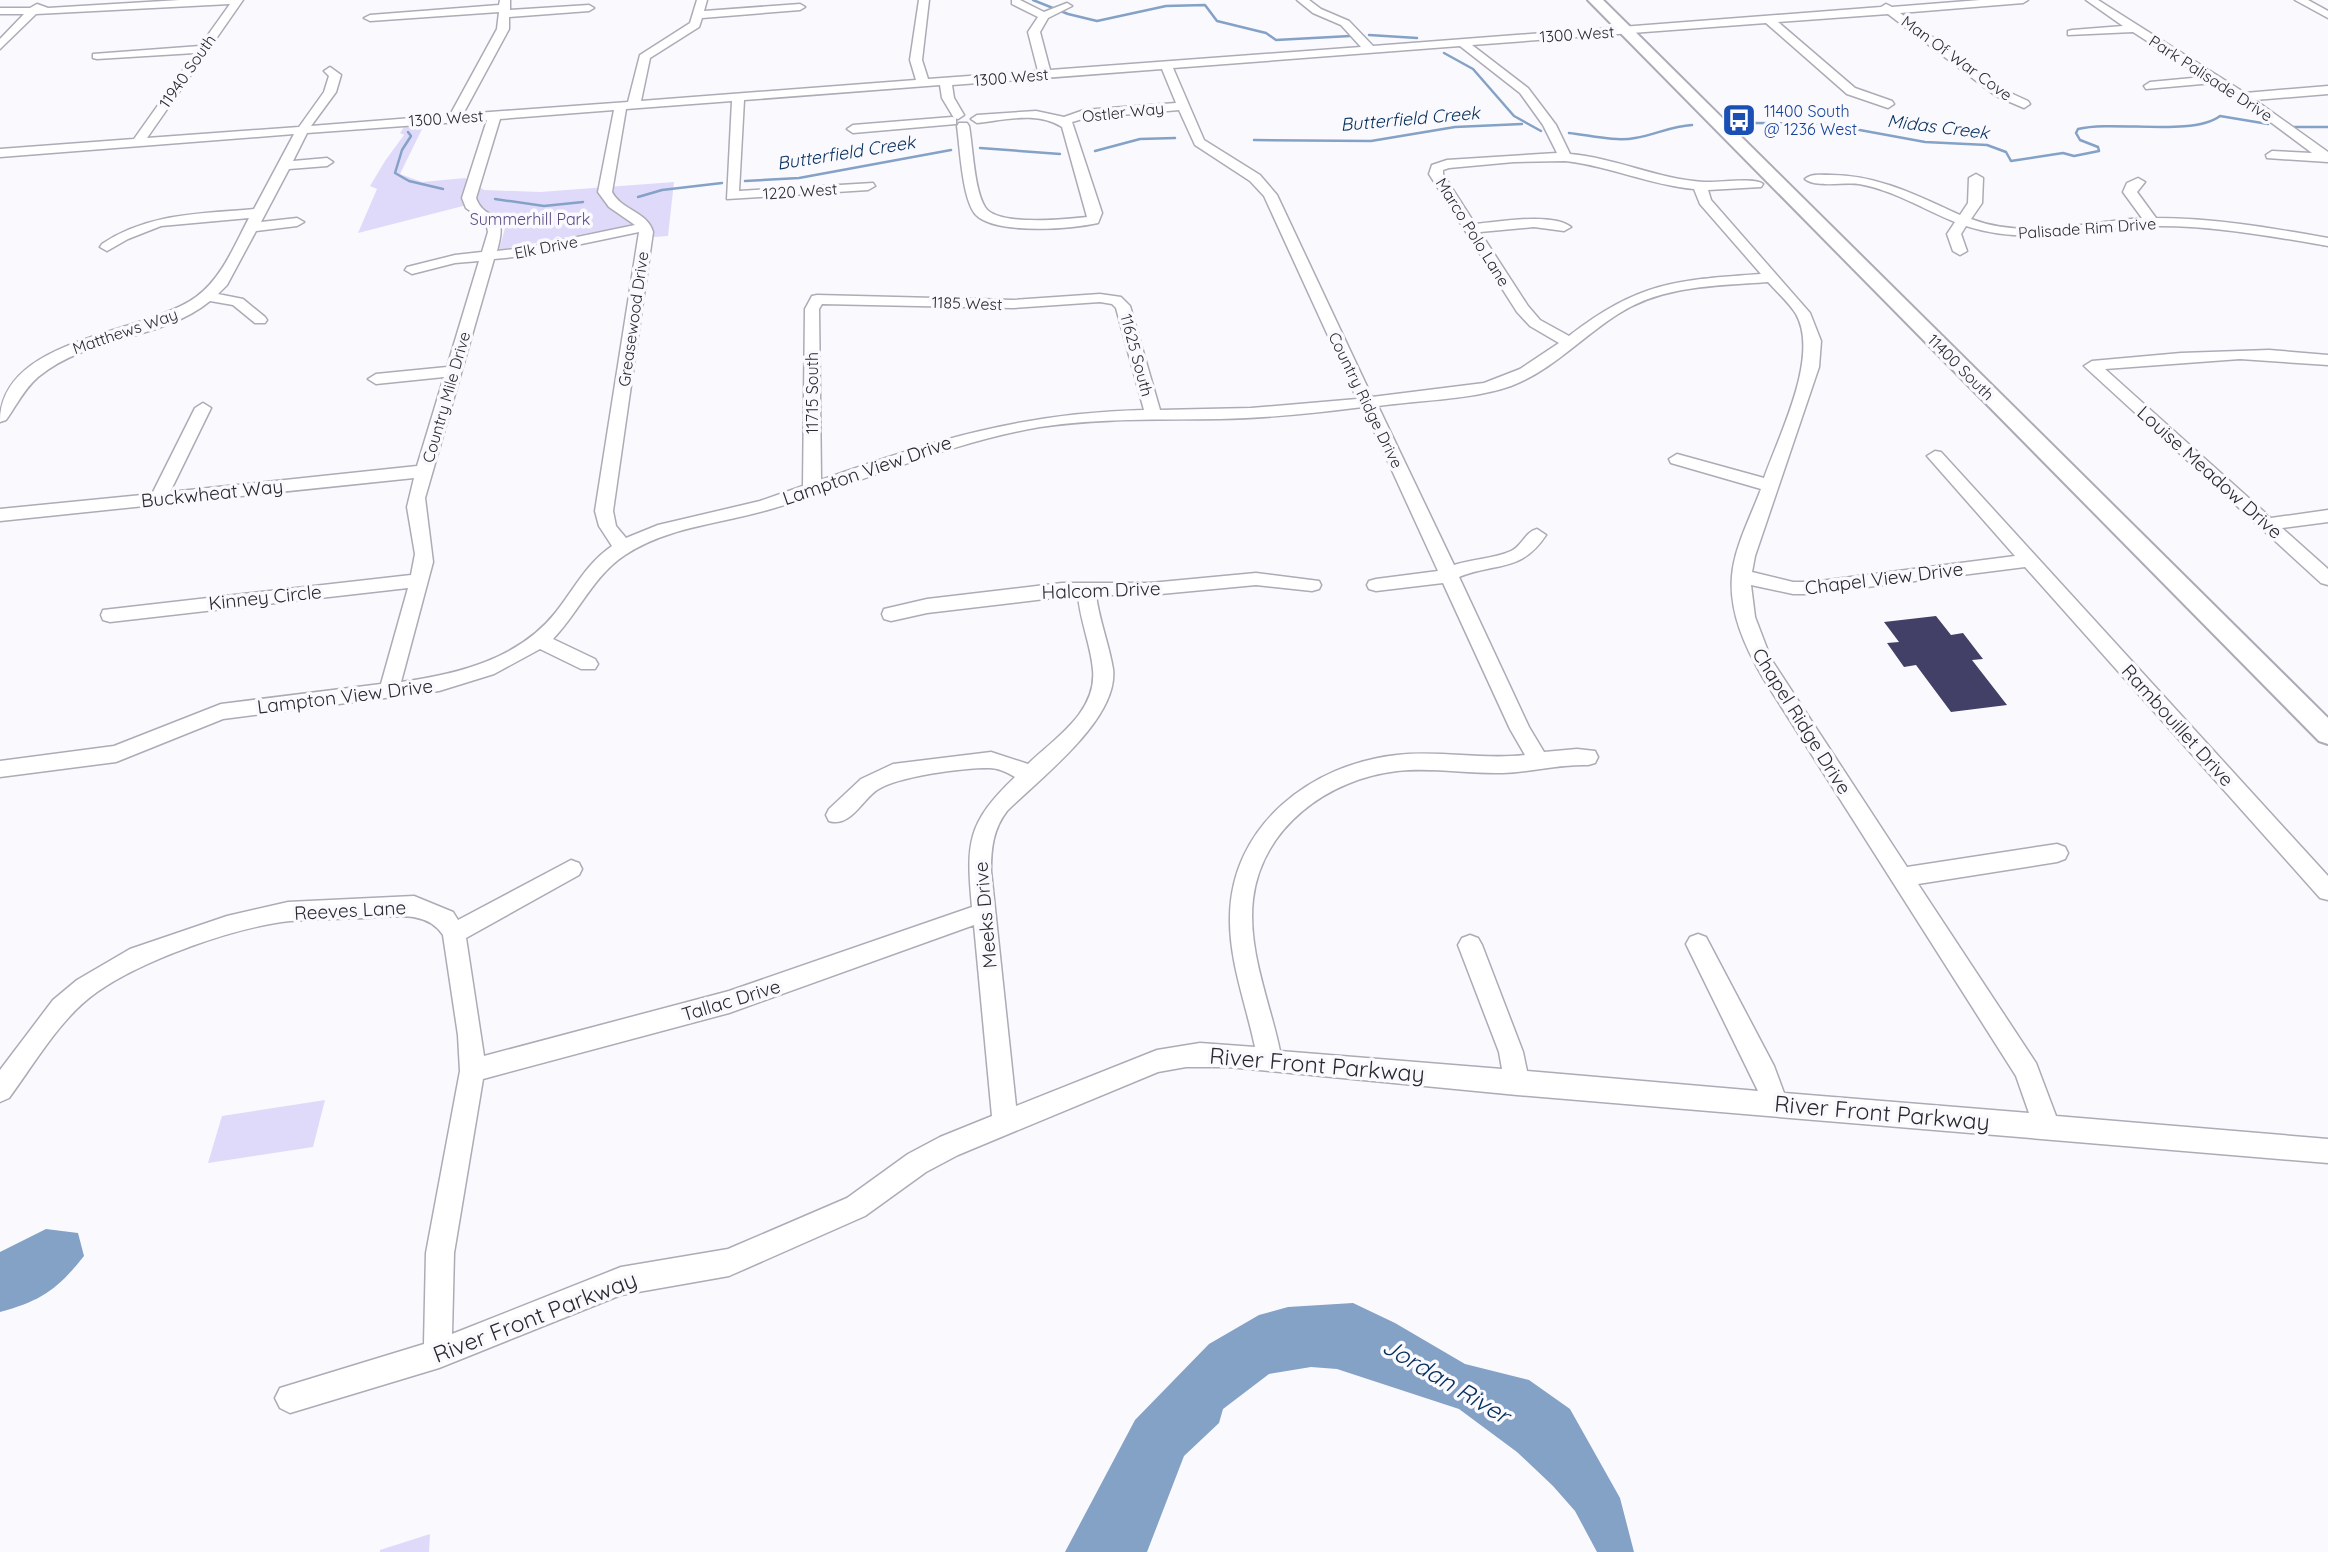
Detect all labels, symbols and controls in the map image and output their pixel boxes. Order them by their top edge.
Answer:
street label: Man Of War Cove [1898,11,2016,105]
street label: 1300 West [1539,21,1615,47]
street label: 11940 South [154,30,220,112]
street label: Park Palisade Drive [2145,31,2277,125]
street label: 1300 West [973,64,1049,90]
street label: Ostler Way [1081,98,1165,126]
water label: Butterfield Creek [1339,101,1482,136]
bus stop icon: 11400 South @ 1236 West [1720,101,1758,139]
place label: 11400 South @ 1236 West [1764,101,1857,139]
street label: 1300 West [408,105,484,131]
water label: Midas Creek [1886,109,1992,144]
water label: Butterfield Creek [775,130,918,175]
street label: Marco Polo Lane [1432,174,1514,290]
street label: 1220 West [762,178,838,204]
park label: Summerhill Park [470,209,590,229]
street label: Palisade Rim Drive [2017,213,2157,243]
street label: Elk Drive [513,231,579,263]
street label: Greasewood Drive [614,250,652,388]
street label: 1185 West [931,292,1003,314]
street label: Matthews Way [70,304,180,358]
street label: 11625 South [1116,312,1158,398]
street label: Country Mile Drive [418,329,474,465]
street label: Country Ridge Drive [1324,329,1408,471]
street label: 11400 South [1924,330,1998,404]
street label: 11715 South [802,352,822,434]
street label: Louise Meadow Drive [2132,400,2288,544]
street label: Lampton View Drive [779,430,955,510]
street label: Buckwheat Way [140,474,284,512]
street label: Chapel View Drive [1804,556,1964,600]
street label: Halcom Drive [1041,576,1161,604]
street label: Kinney Circle [207,579,323,615]
street label: Chapel Ridge Drive [1747,643,1857,799]
street label: Rambouillet Drive [2117,659,2239,791]
street label: Lampton View Drive [256,673,434,719]
street label: Meeks Drive [968,861,1002,969]
street label: Reeves Lane [293,895,407,925]
street label: Tallac Drive [679,974,783,1026]
street label: River Front Parkway [1208,1041,1426,1088]
street label: River Front Parkway [1773,1089,1991,1136]
street label: River Front Parkway [429,1264,641,1369]
water label: Jordan River [1377,1330,1518,1431]

